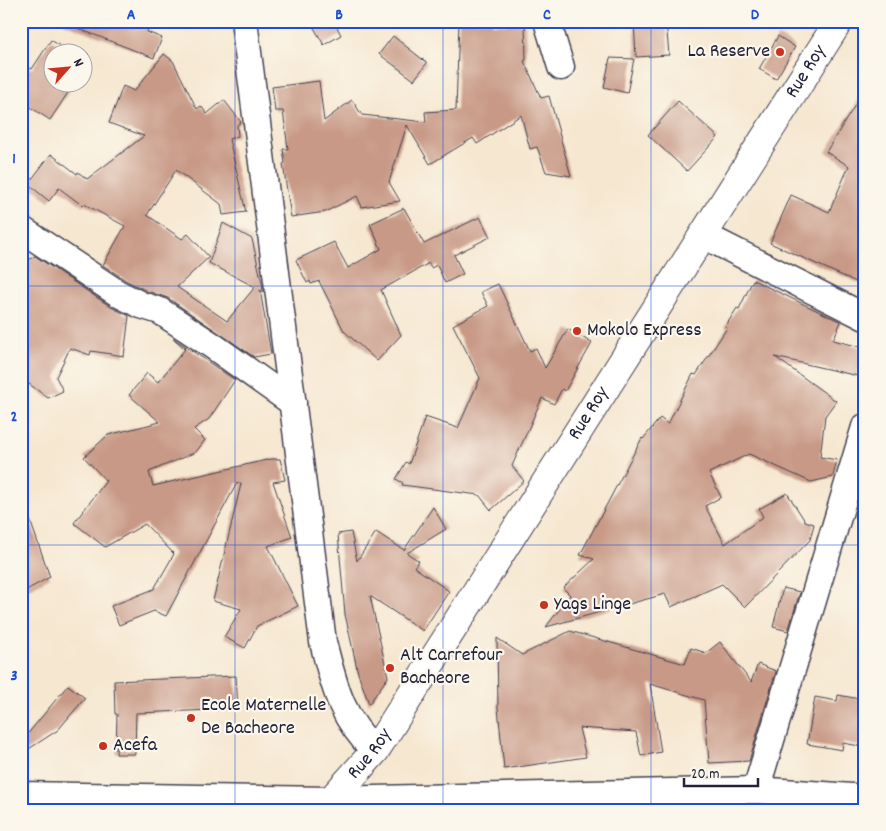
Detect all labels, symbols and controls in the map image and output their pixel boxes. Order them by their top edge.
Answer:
text: A [127,4,136,27]
text: B [335,4,343,27]
text: C [543,4,551,27]
text: D [751,4,760,27]
place label: La Reserve [688,38,770,66]
street label: Rue Roy [779,39,835,104]
north arrow [42,42,92,92]
marker: La Reserve [774,46,786,58]
text: N [67,55,88,71]
text: 1 [12,148,16,171]
place label: Mokolo Express [587,317,702,345]
marker: Mokolo Express [571,325,583,337]
street label: Rue Roy [562,381,617,446]
text: 2 [11,406,18,429]
place label: Yags Linge [554,591,631,619]
marker: Yags Linge [538,599,550,611]
place label: Alt Carrefour Bacheore [400,642,503,693]
marker: Alt Carrefour Bacheore [384,662,396,674]
text: 3 [10,665,18,688]
place label: Ecole Maternelle De Bacheore [201,692,326,743]
marker: Ecole Maternelle De Bacheore [185,712,197,724]
street label: Rue Roy [341,723,400,786]
place label: Acefa [113,732,158,760]
marker: Acefa [97,740,109,752]
scale bar [684,756,757,788]
text: 20 m [691,764,719,786]

